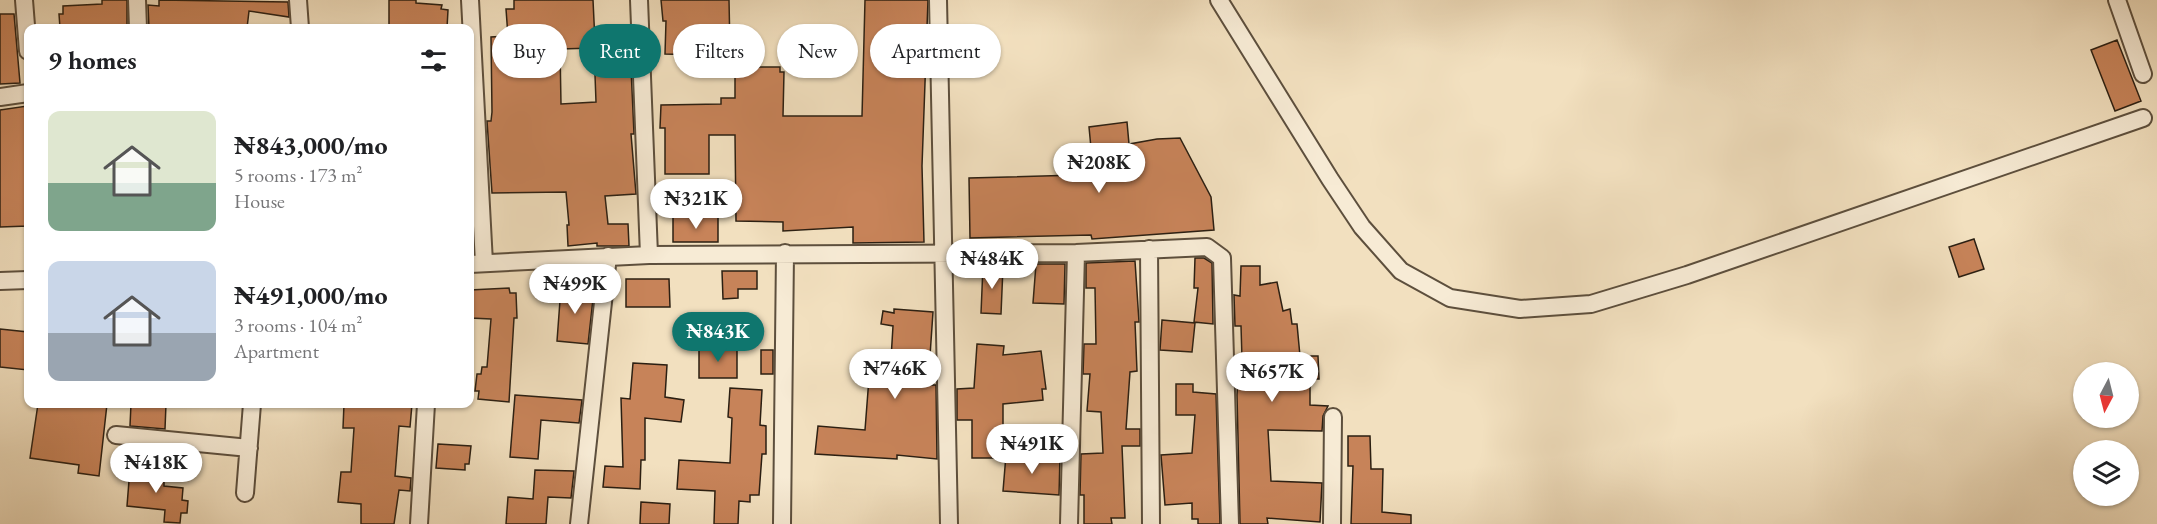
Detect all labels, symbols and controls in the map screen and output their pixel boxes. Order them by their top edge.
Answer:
chip: Buy [492,24,567,78]
chip: Rent [579,24,661,78]
chip: Filters [673,24,765,78]
chip: New [777,24,858,78]
chip: Apartment [870,24,1001,78]
text: 9 homes [48,43,137,77]
icon: filters [417,44,450,77]
text: ₦843,000/mo [234,128,387,162]
icon: home [96,135,168,207]
pin: ₦208K [1057,143,1141,194]
text: ₦208K [1067,149,1131,175]
text: 5 rooms · 173 m² [234,162,362,188]
pin: ₦321K [654,179,738,230]
text: ₦321K [664,185,728,211]
text: House [234,188,285,214]
pin: ₦484K [950,239,1034,290]
text: ₦484K [960,245,1024,271]
pin: ₦499K [533,264,617,315]
text: ₦499K [543,270,607,296]
text: ₦491,000/mo [234,278,387,312]
icon: home [96,285,168,357]
text: 3 rooms · 104 m² [234,312,362,338]
pin: ₦843K [676,312,760,363]
text: ₦843K [686,318,750,344]
text: Apartment [234,338,319,364]
pin: ₦746K [853,349,937,400]
pin: ₦657K [1230,352,1314,403]
text: ₦746K [863,355,927,381]
text: ₦657K [1240,358,1304,384]
north arrow [2073,362,2139,428]
map controls [2073,362,2139,506]
pin: ₦491K [990,424,1074,475]
text: ₦491K [1000,430,1064,456]
button: layers [2073,440,2139,506]
pin: ₦418K [114,443,198,494]
text: ₦418K [124,449,188,475]

